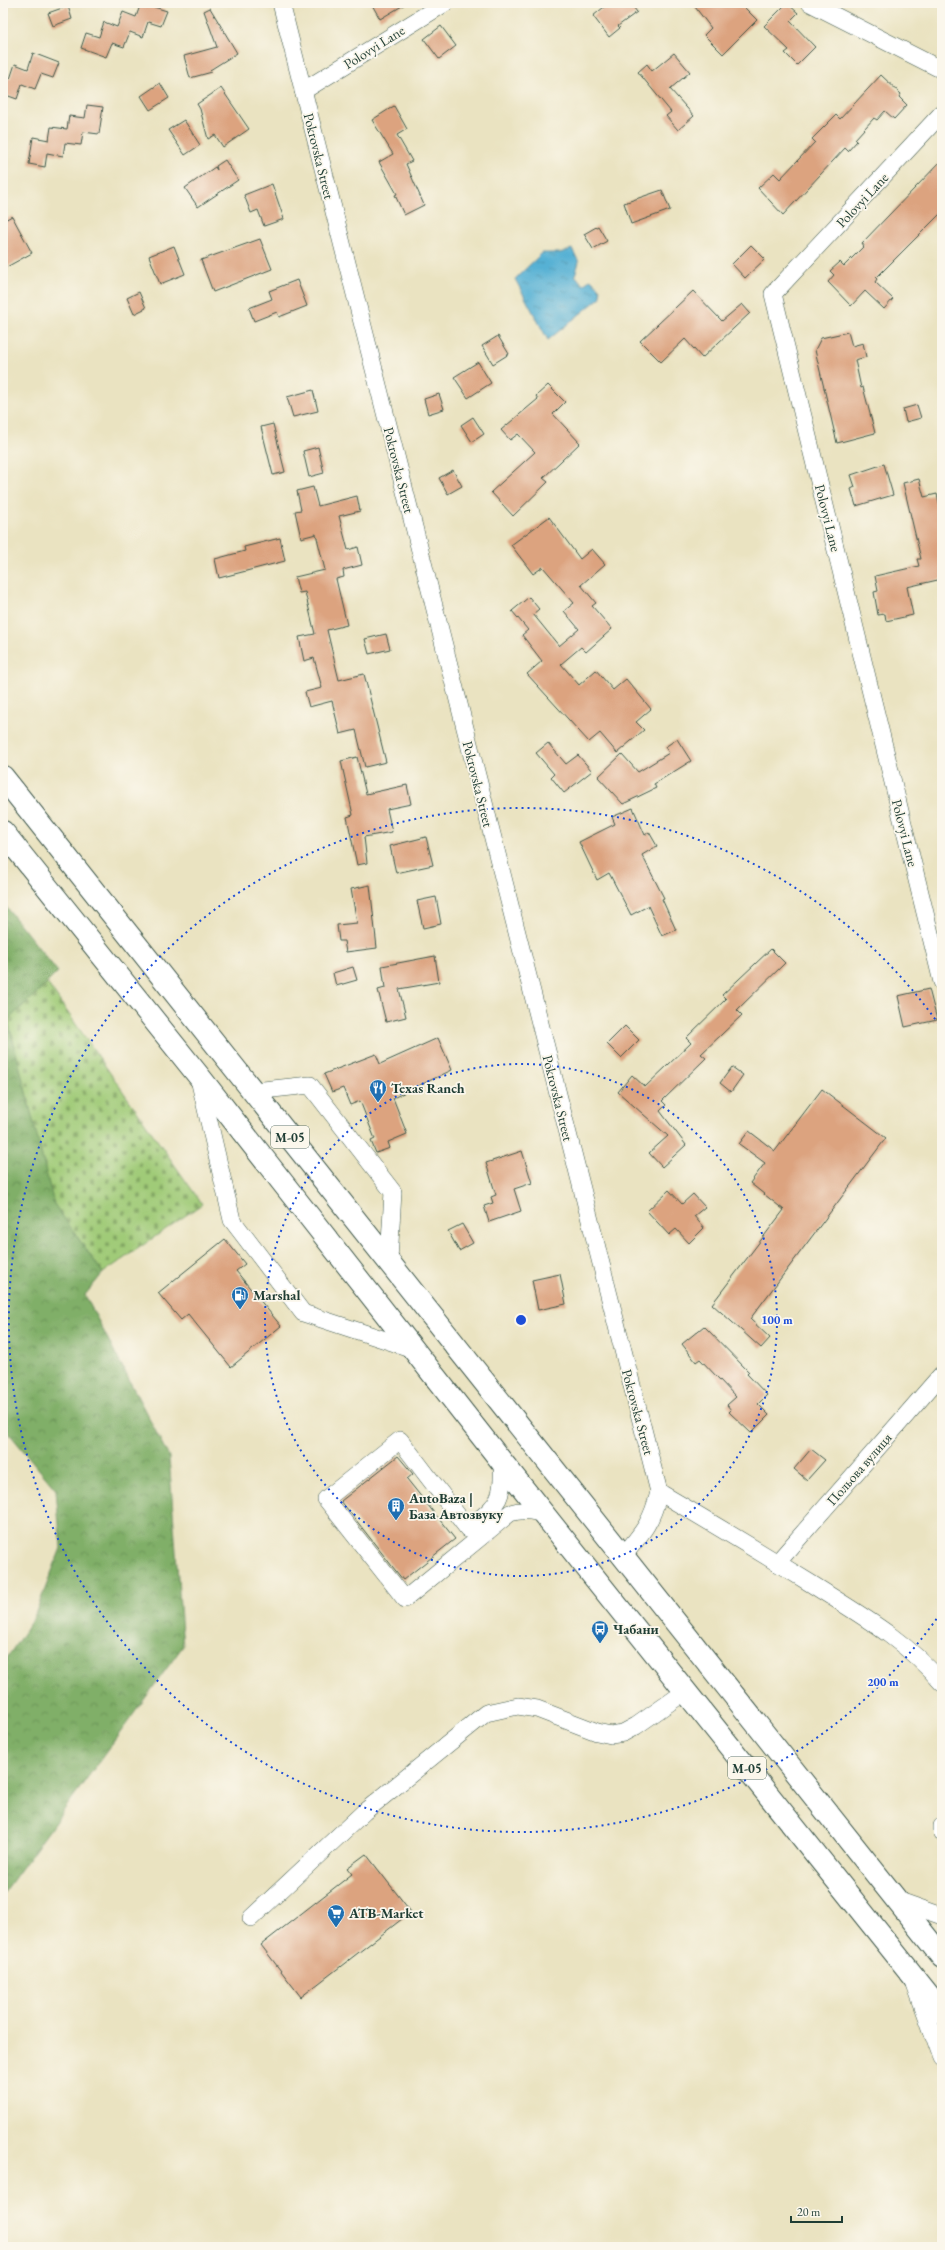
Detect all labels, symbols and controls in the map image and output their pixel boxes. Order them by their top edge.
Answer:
street label: Polovyi Lane [340,21,408,73]
street label: Pokrovska Street [300,111,339,201]
street label: Polovyi Lane [832,168,892,231]
street label: Pokrovska Street [380,425,419,515]
street label: Polovyi Lane [811,482,845,554]
street label: Pokrovska Street [459,739,498,829]
street label: Polovyi Lane [888,797,922,869]
street label: Pokrovska Street [539,1053,578,1143]
restaurant icon: Texas Ranch [368,1078,388,1103]
place label: Texas Ranch [391,1079,465,1097]
road number: М-05 [271,1126,309,1148]
fuel station icon: Marshal [230,1285,250,1310]
place label: Marshal [253,1286,300,1304]
text: 100 m [761,1312,793,1328]
centre of rings [514,1313,528,1327]
street label: Pokrovska Street [618,1367,658,1457]
street label: Польова вулиця [822,1429,896,1509]
place label: AutoBaza | База Автозвуку [408,1489,503,1523]
building icon: AutoBaza | База Автозвуку [386,1496,406,1521]
bus stop icon: Чабани [590,1619,610,1644]
place label: Чабани [613,1620,659,1638]
text: 200 m [867,1674,899,1690]
road number: М-05 [728,1757,766,1779]
supermarket icon: ATB-Market [326,1903,346,1928]
place label: ATB-Market [348,1904,424,1922]
scale bar [791,2198,842,2224]
text: 20 m [797,2204,821,2220]

